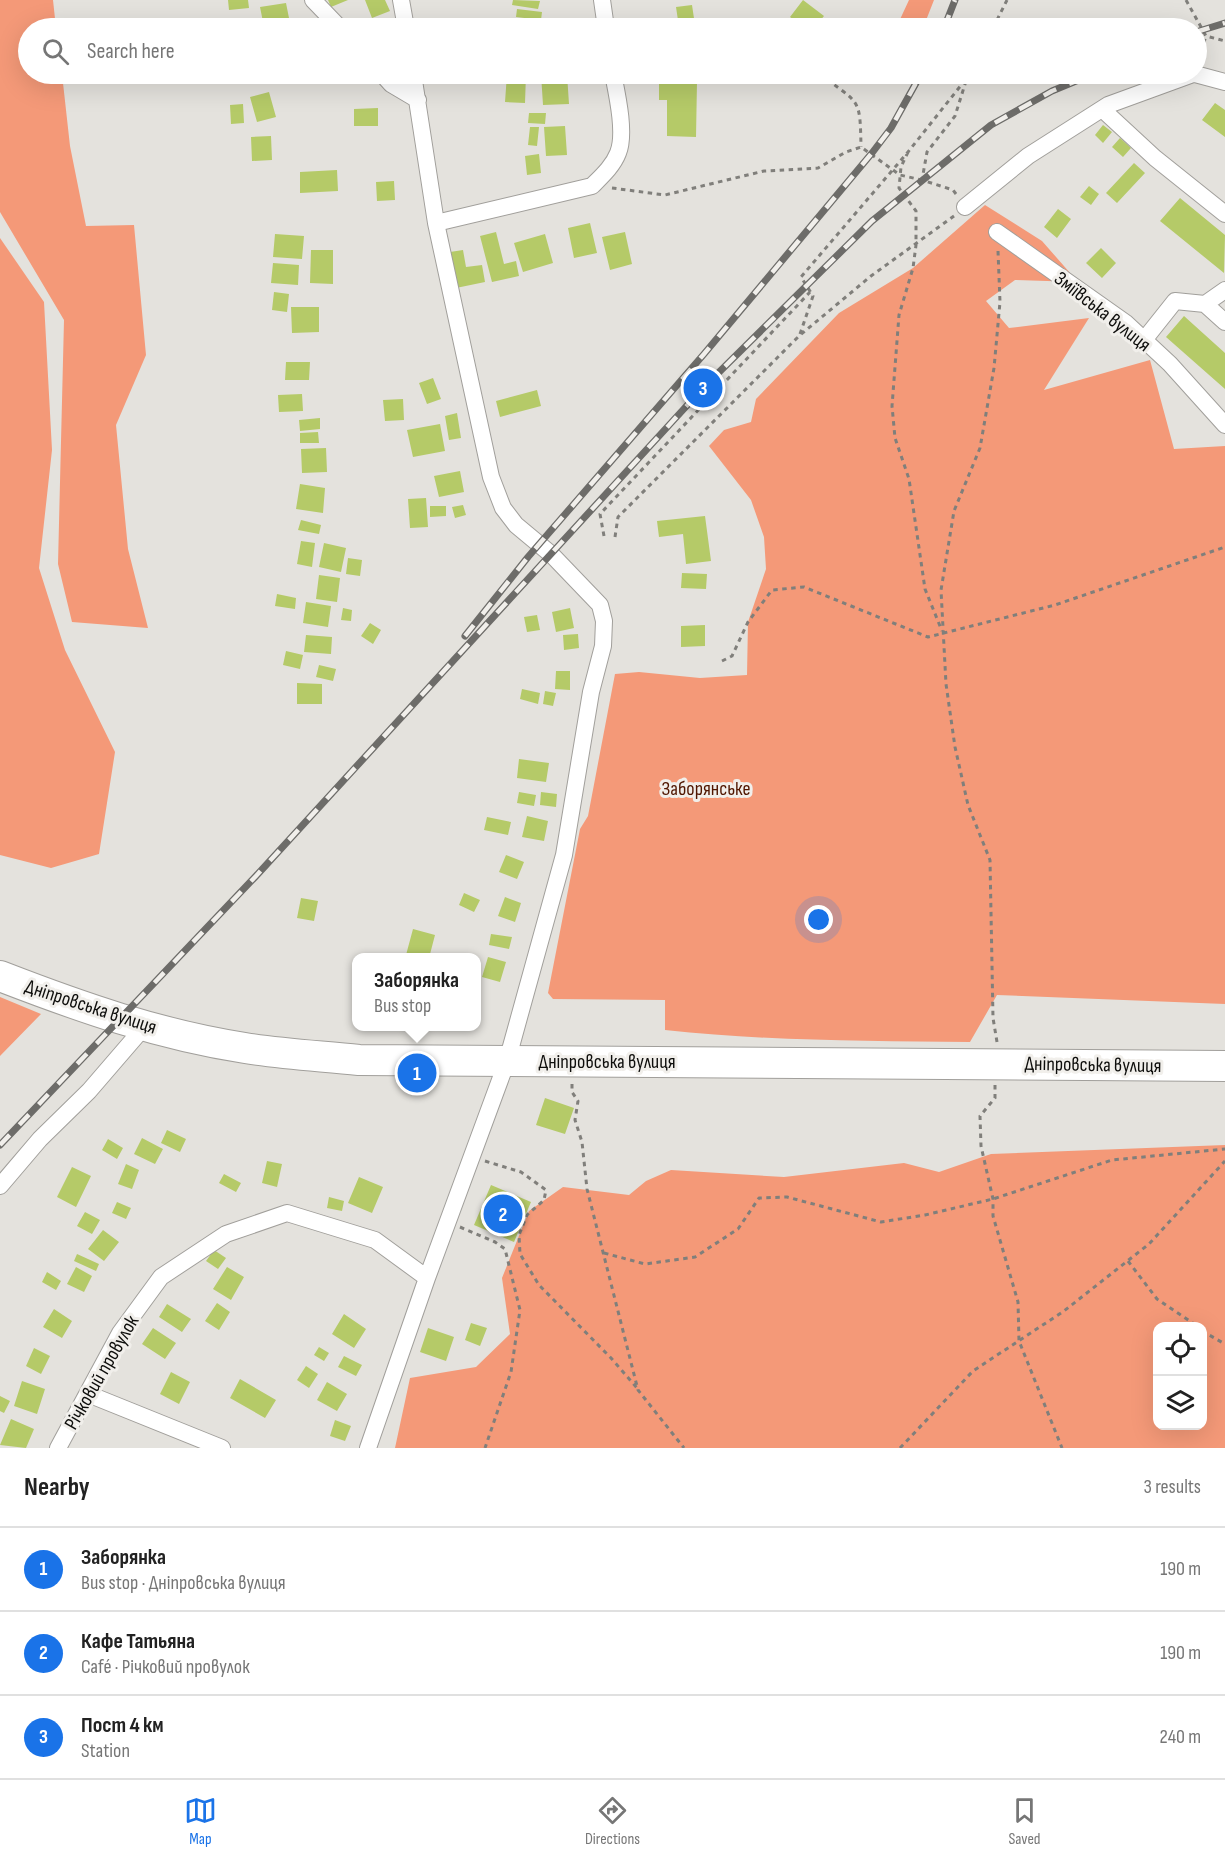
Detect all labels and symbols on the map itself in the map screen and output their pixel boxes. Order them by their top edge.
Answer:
street label: Зміївська вулиця [1049,267,1156,357]
pin: 3 [684,366,722,410]
park label: Заборянське [662,777,750,801]
your location [804,905,833,934]
street label: Дніпровська вулиця [22,974,160,1040]
pin: 1 [398,1050,436,1096]
street label: Дніпровська вулиця [539,1050,676,1074]
street label: Дніпровська вулиця [1024,1052,1162,1078]
pin: 2 [484,1192,522,1236]
street label: Річковий провулок [59,1311,144,1434]

